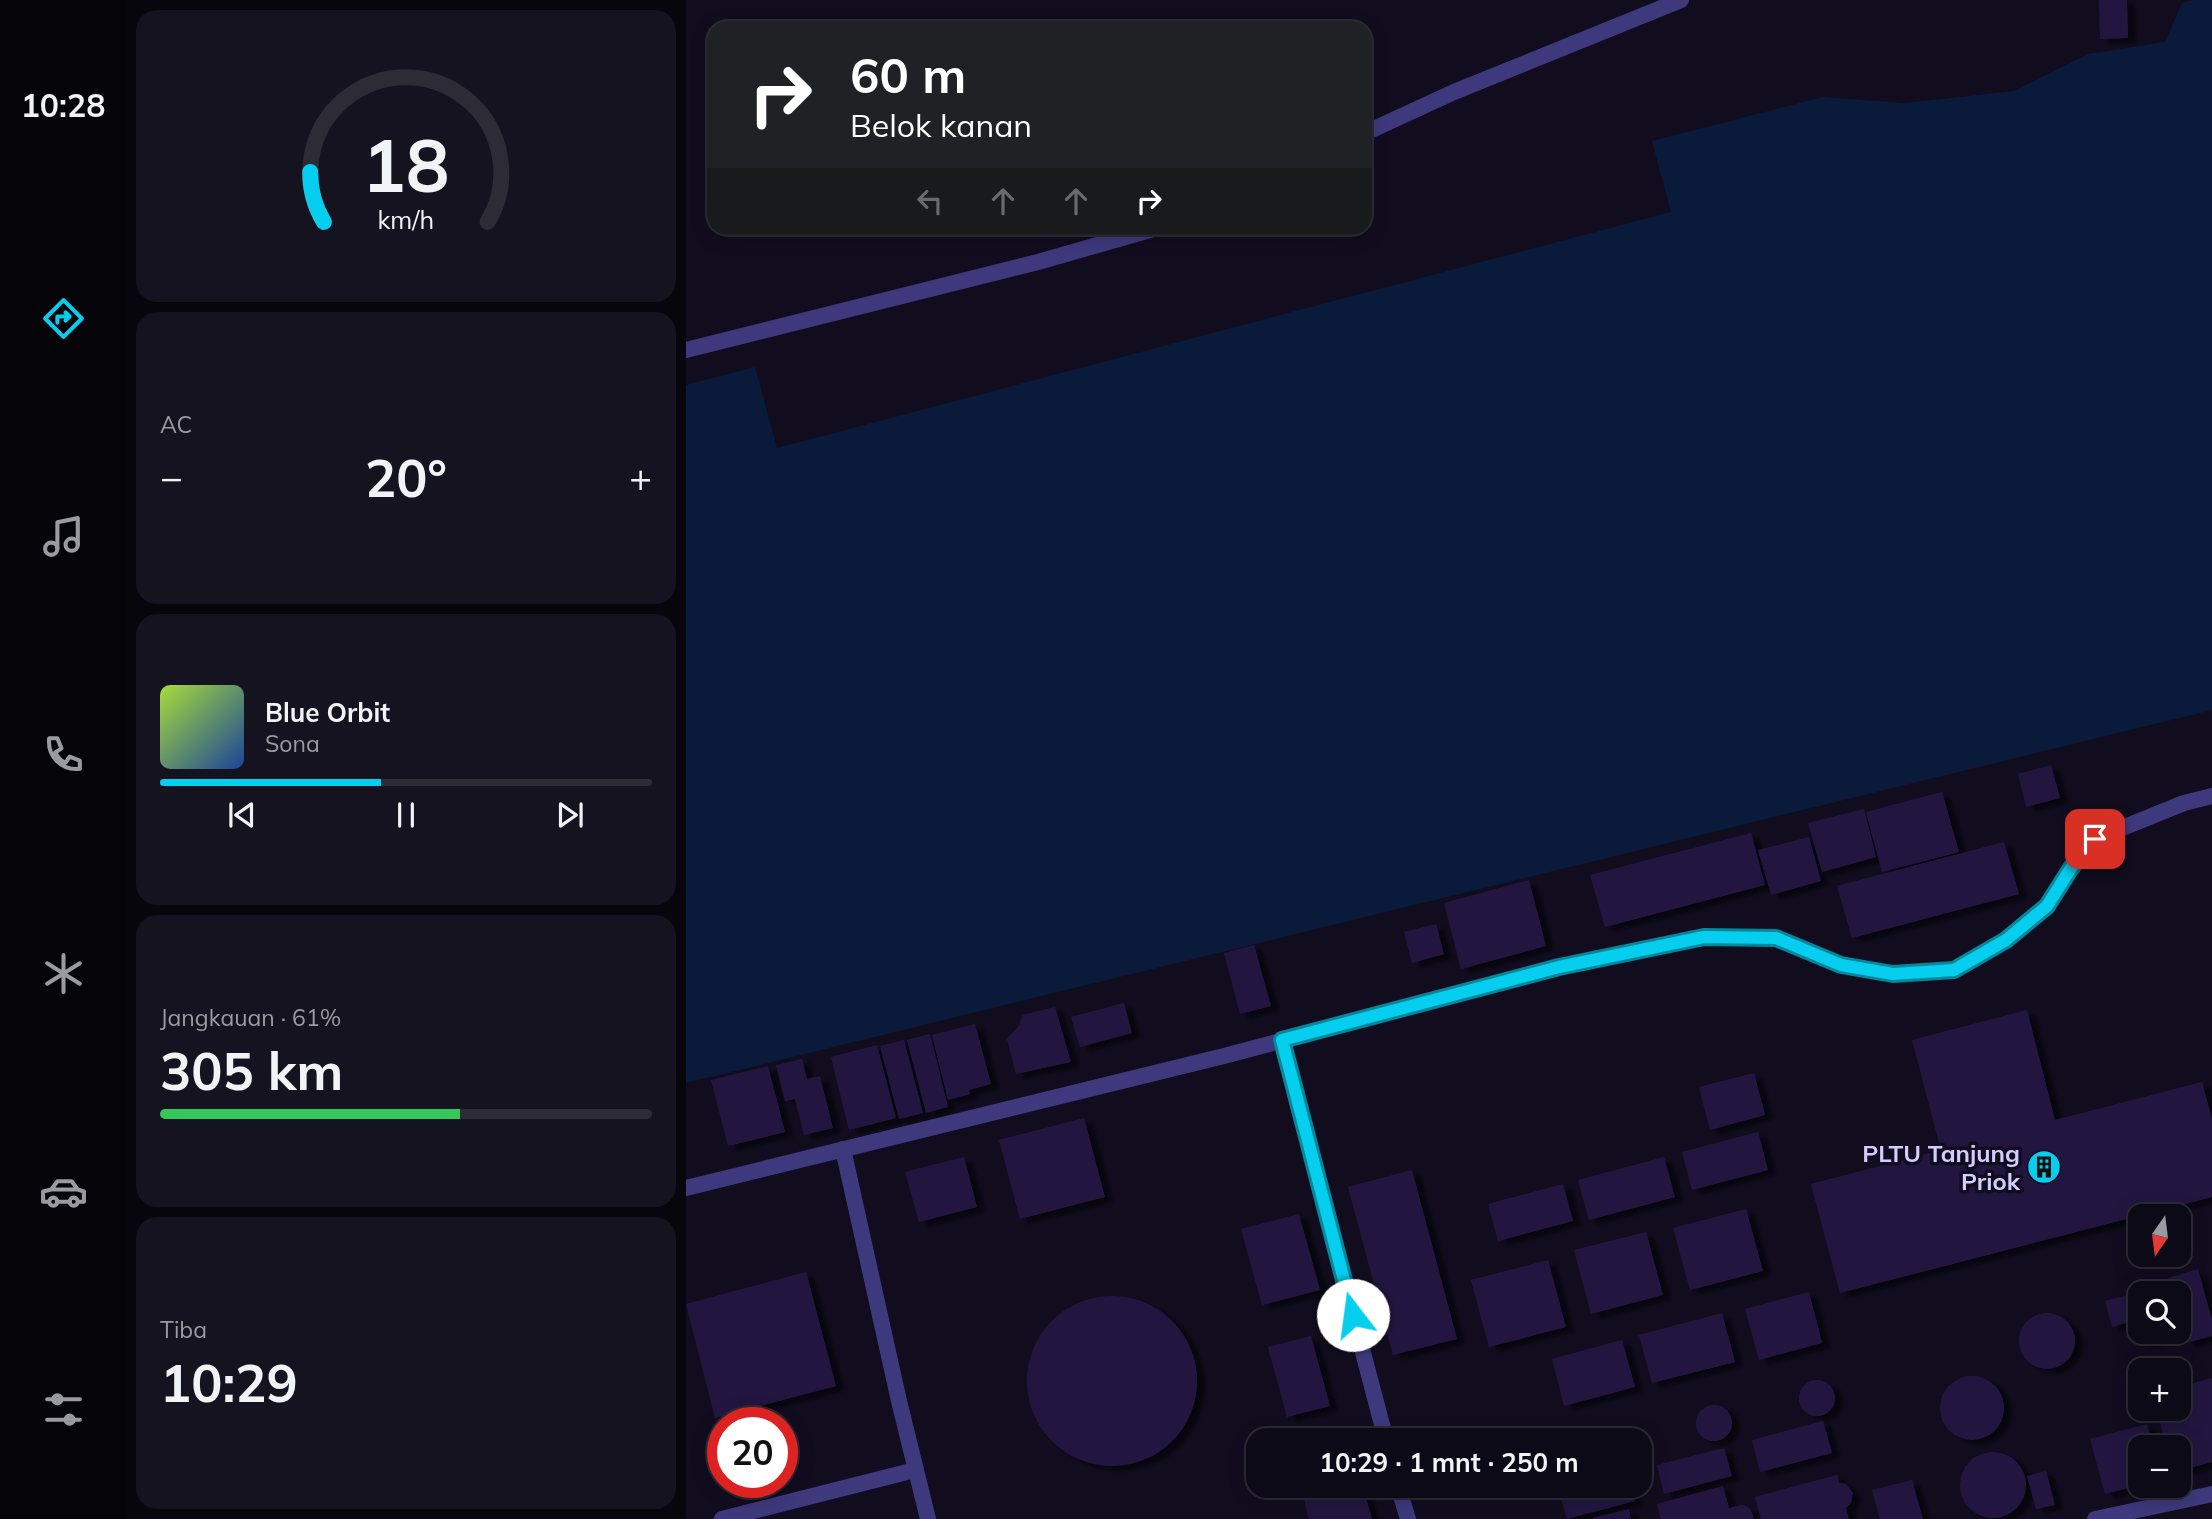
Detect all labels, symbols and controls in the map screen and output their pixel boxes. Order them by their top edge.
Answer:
text: 60 m [850,44,966,105]
icon: right [735,49,826,140]
text: 10:28 [21,85,105,125]
text: Belok kanan [850,105,1032,145]
text: 18 [362,119,450,210]
icon: left [911,182,949,220]
icon: ahead [984,182,1022,220]
icon: ahead [1057,182,1095,220]
icon: right [1130,182,1168,220]
text: km/h [378,204,434,235]
icon: directions [39,294,88,343]
text: AC [160,410,192,439]
text: 20° [365,445,447,510]
text: − [160,453,183,501]
text: + [629,453,652,501]
icon: music [39,512,88,561]
text: Blue Orbit [265,696,390,729]
text: Sona [265,729,320,758]
icon: phone [39,730,88,779]
icon: previous [223,796,261,834]
icon: pause [387,796,425,834]
icon: next [551,796,589,834]
pin [2065,809,2125,869]
icon: arrive [2076,820,2114,858]
icon: climate [39,949,88,998]
text: Jangkauan · 61% [160,1003,341,1032]
text: 305 km [160,1038,343,1103]
place label: PLTU Tanjung Priok [1862,1138,2021,1196]
building icon: PLTU Tanjung Priok [2025,1148,2063,1186]
icon: car [39,1167,88,1216]
north arrow [2128,1204,2191,1267]
map controls [2128,1204,2191,1498]
position arrow [1316,1278,1390,1352]
button: search [2128,1281,2191,1344]
text: Tiba [160,1315,207,1344]
text: 10:29 [160,1350,298,1415]
button: + [2128,1358,2191,1421]
icon: filters [39,1385,88,1434]
speed limit sign: 20 [707,1407,798,1498]
button: − [2128,1435,2191,1498]
text: 10:29 · 1 mnt · 250 m [1319,1446,1579,1479]

